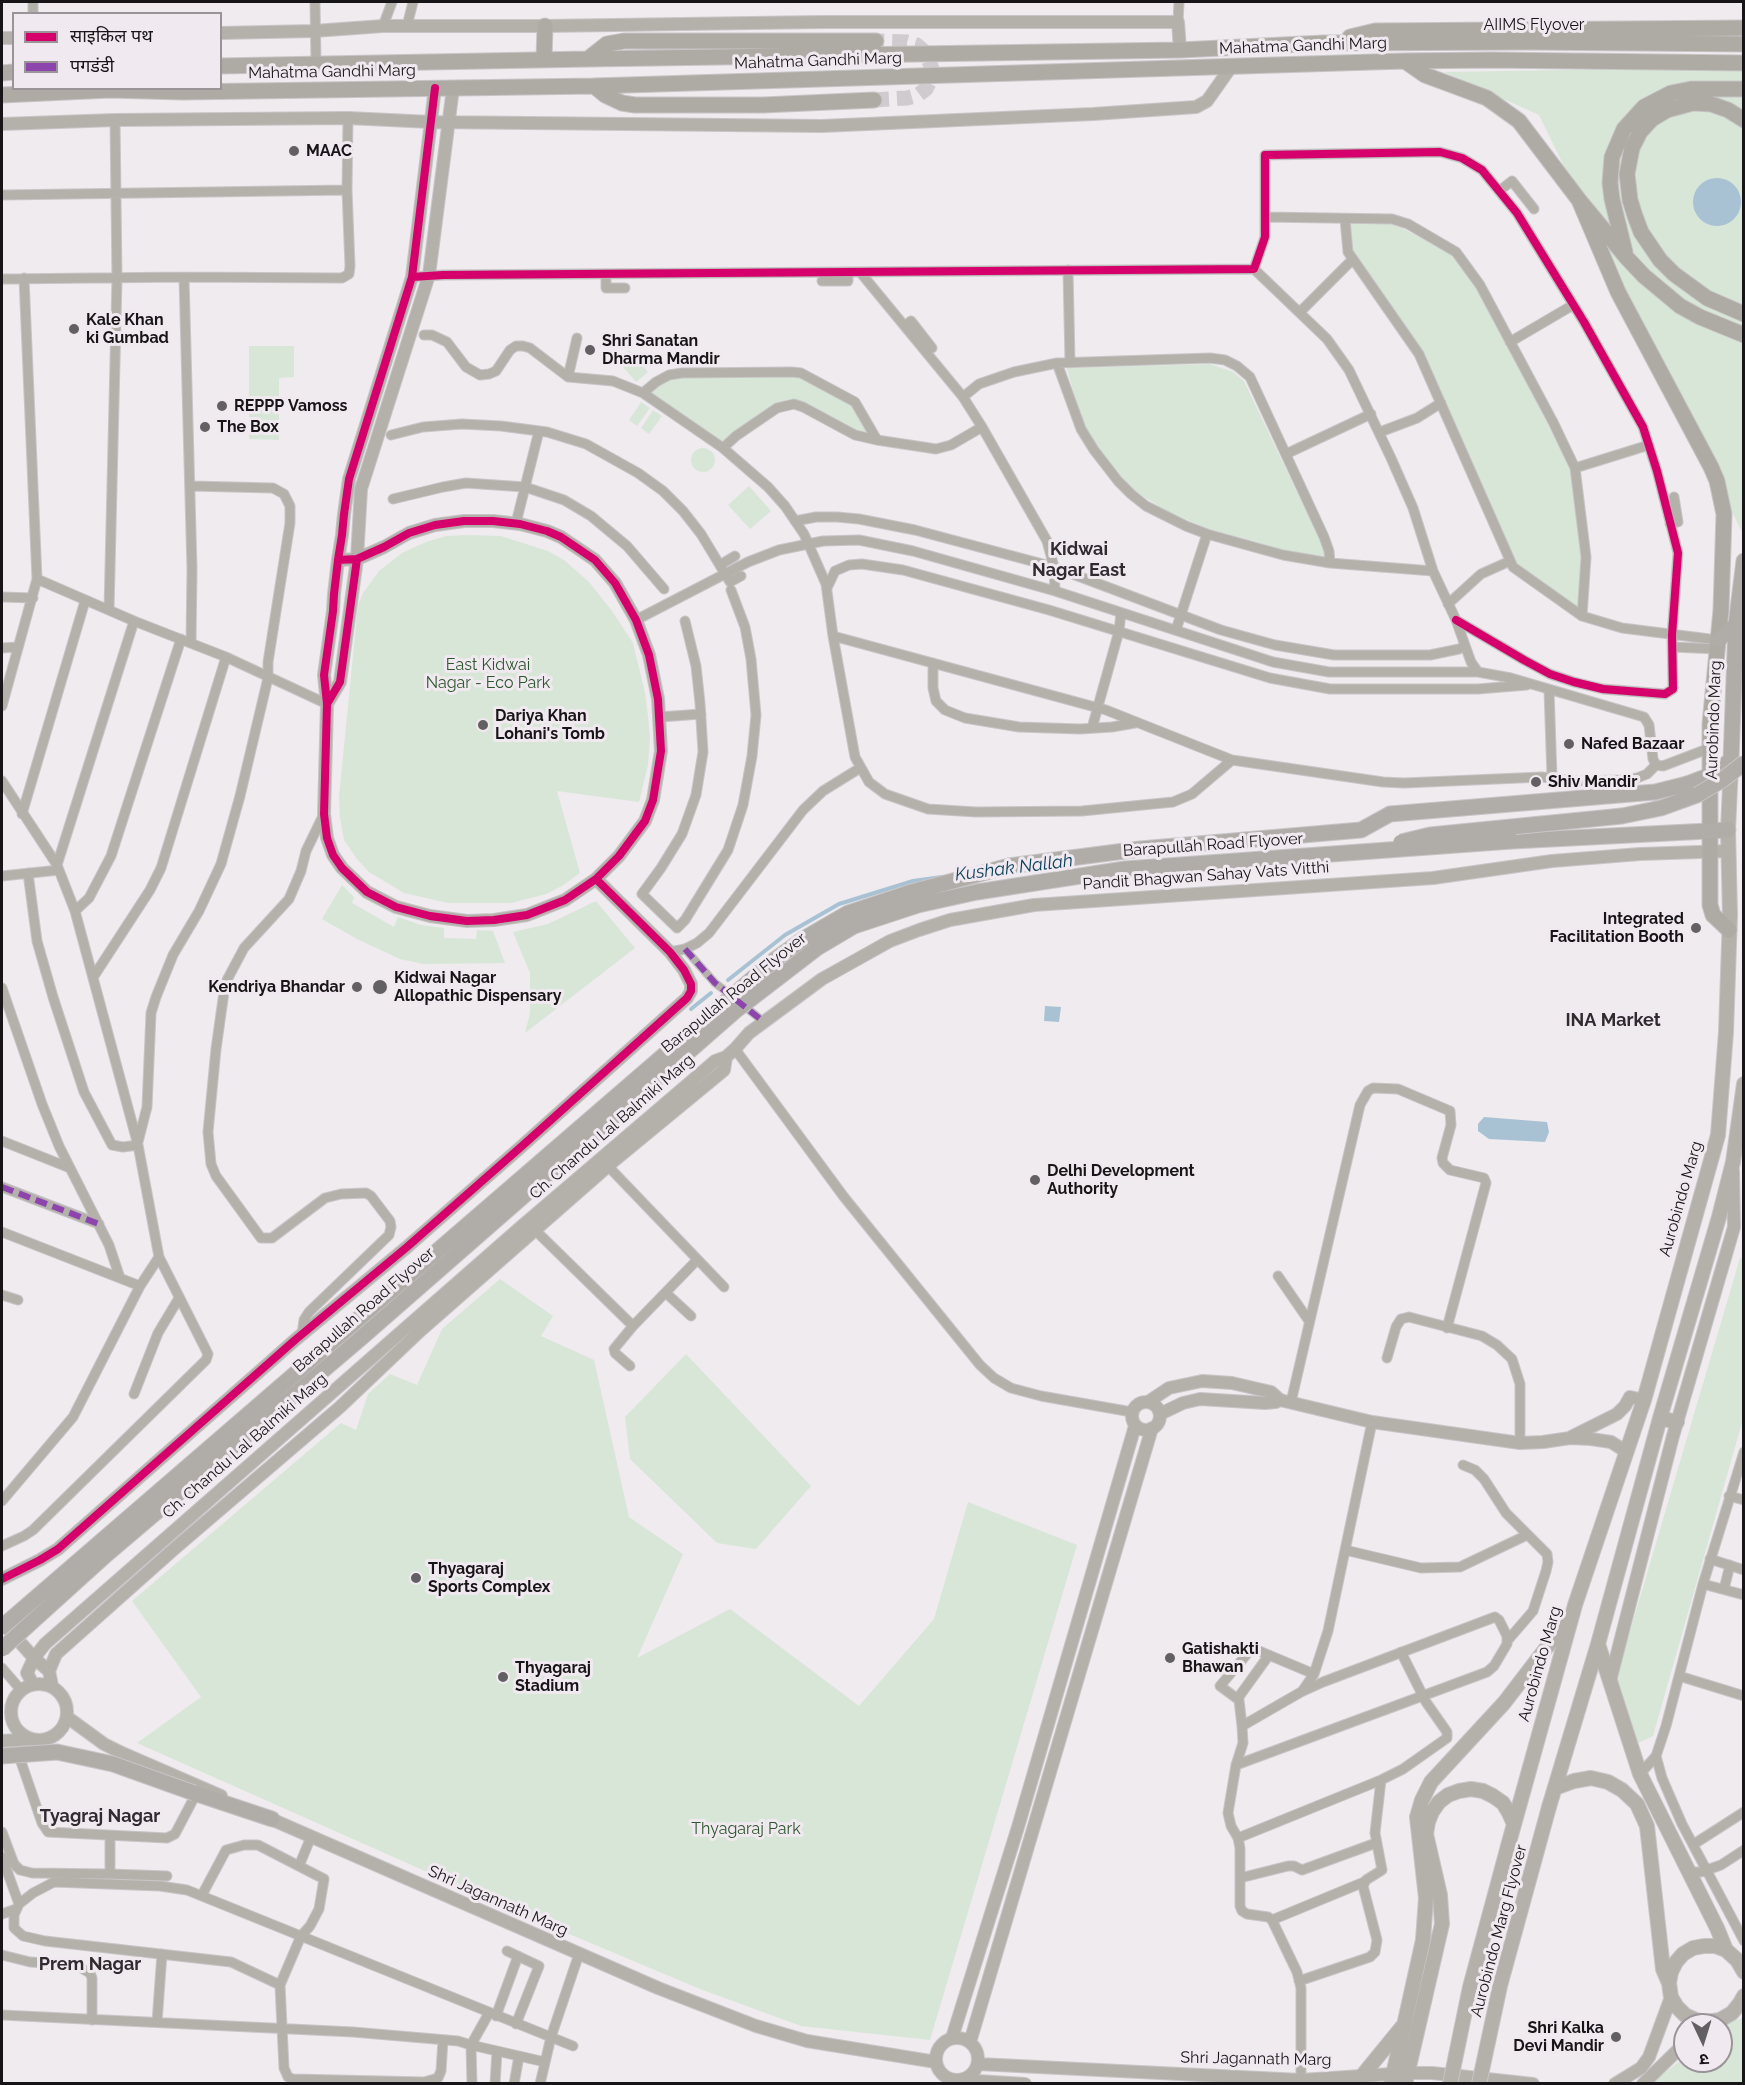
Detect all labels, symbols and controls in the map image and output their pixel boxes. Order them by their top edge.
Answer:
legend [12,12,222,90]
street label: AIIMS Flyover [1484,15,1584,35]
text: साइकिल पथ [70,25,153,46]
street label: Mahatma Gandhi Marg [1219,33,1387,59]
street label: Mahatma Gandhi Marg [734,48,902,74]
text: पगडंडी [70,55,114,76]
street label: Mahatma Gandhi Marg [248,61,416,83]
place label: MAAC [306,141,352,161]
marker: MAAC [287,144,301,158]
place label: Kale Khan ki Gumbad [86,310,169,348]
marker: Kale Khan ki Gumbad [67,322,81,336]
place label: Shri Sanatan Dharma Mandir [602,331,720,369]
marker: Shri Sanatan Dharma Mandir [583,343,597,357]
place label: REPPP Vamoss [234,396,347,416]
marker: REPPP Vamoss [215,399,229,413]
place label: The Box [217,417,279,437]
marker: The Box [198,420,212,434]
district label: Kidwai Nagar East [1032,539,1126,582]
park label: East Kidwai Nagar - Eco Park [426,655,550,693]
street label: Aurobindo Marg [1702,660,1726,780]
place label: Dariya Khan Lohani's Tomb [495,706,605,744]
marker: Dariya Khan Lohani's Tomb [476,718,490,732]
place label: Nafed Bazaar [1581,734,1684,754]
marker: Nafed Bazaar [1562,737,1576,751]
place label: Shiv Mandir [1548,772,1637,792]
marker: Shiv Mandir [1529,775,1543,789]
street label: Barapullah Road Flyover [1122,829,1304,861]
water label: Kushak Nallah [954,850,1074,886]
street label: Pandit Bhagwan Sahay Vats Vitthi [1082,858,1330,894]
place label: Integrated Facilitation Booth [1549,909,1684,947]
marker: Integrated Facilitation Booth [1689,921,1703,935]
street label: Barapullah Road Flyover [658,929,810,1057]
place label: Kidwai Nagar Allopathic Dispensary [394,968,561,1006]
place label: Kendriya Bhandar [208,977,345,997]
marker: Kidwai Nagar Allopathic Dispensary [371,978,389,996]
marker: Kendriya Bhandar [350,980,364,994]
district label: INA Market [1565,1010,1661,1032]
street label: Ch. Chandu Lal Balmiki Marg [526,1050,698,1204]
street label: Aurobindo Marg [1655,1139,1707,1259]
place label: Delhi Development Authority [1047,1161,1195,1199]
marker: Delhi Development Authority [1028,1173,1042,1187]
street label: Barapullah Road Flyover [290,1243,438,1377]
street label: Ch. Chandu Lal Balmiki Marg [159,1369,331,1523]
place label: Thyagaraj Sports Complex [428,1559,550,1597]
marker: Thyagaraj Sports Complex [409,1571,423,1585]
street label: Aurobindo Marg [1514,1604,1566,1724]
place label: Gatishakti Bhawan [1182,1639,1259,1677]
marker: Gatishakti Bhawan [1163,1651,1177,1665]
place label: Thyagaraj Stadium [515,1658,591,1696]
marker: Thyagaraj Stadium [496,1670,510,1684]
district label: Tyagraj Nagar [40,1806,160,1828]
park label: Thyagaraj Park [691,1819,801,1839]
street label: Aurobindo Marg Flyover [1467,1843,1531,2019]
street label: Shri Jagannath Marg [425,1861,571,1941]
district label: Prem Nagar [39,1954,141,1976]
north arrow [1673,2013,1733,2073]
place label: Shri Kalka Devi Mandir [1513,2018,1604,2056]
marker: Shri Kalka Devi Mandir [1609,2030,1623,2044]
street label: Shri Jagannath Marg [1180,2048,1332,2070]
text: उ [1699,2050,1709,2069]

